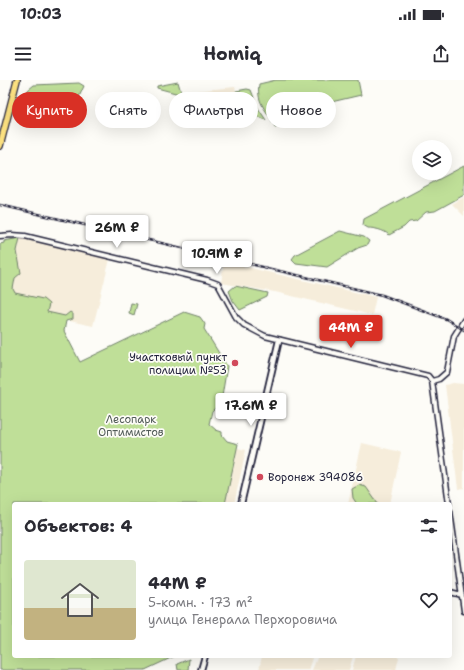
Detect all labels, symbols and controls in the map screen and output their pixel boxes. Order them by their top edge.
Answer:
text: 10:03 [20,4,62,24]
text: Homiq [203,42,261,66]
icon: menu [12,43,34,65]
icon: share [430,43,452,65]
chip: Купить [12,92,87,128]
chip: Снять [95,92,161,128]
chip: Фильтры [169,92,258,128]
chip: Новое [266,92,336,128]
map controls [412,140,452,180]
button: layers [412,140,452,180]
pin: 26M ₽ [89,215,145,249]
text: 26M ₽ [95,219,139,236]
pin: 10.9M ₽ [180,241,254,275]
text: 10.9M ₽ [191,245,243,262]
pin: 44M ₽ [323,315,379,349]
text: 44M ₽ [328,319,374,336]
place label: Участковый пункт полиции №53 [129,350,227,378]
marker: Участковый пункт полиции №53 [230,358,240,368]
pin: 17.6M ₽ [214,393,288,427]
text: 17.6M ₽ [224,397,278,414]
park label: Лесопарк Оптимистов [98,412,164,440]
place label: Воронеж 394086 [268,470,363,485]
marker: Воронеж 394086 [255,472,265,482]
text: Объектов: 4 [24,515,133,537]
icon: filters [418,515,440,537]
text: 44M ₽ [148,572,207,594]
icon: home [56,576,104,624]
icon: heart [418,589,440,611]
text: 5-комн. · 173 m² [148,594,253,611]
text: улица Генерала Перхоровича [148,611,337,628]

